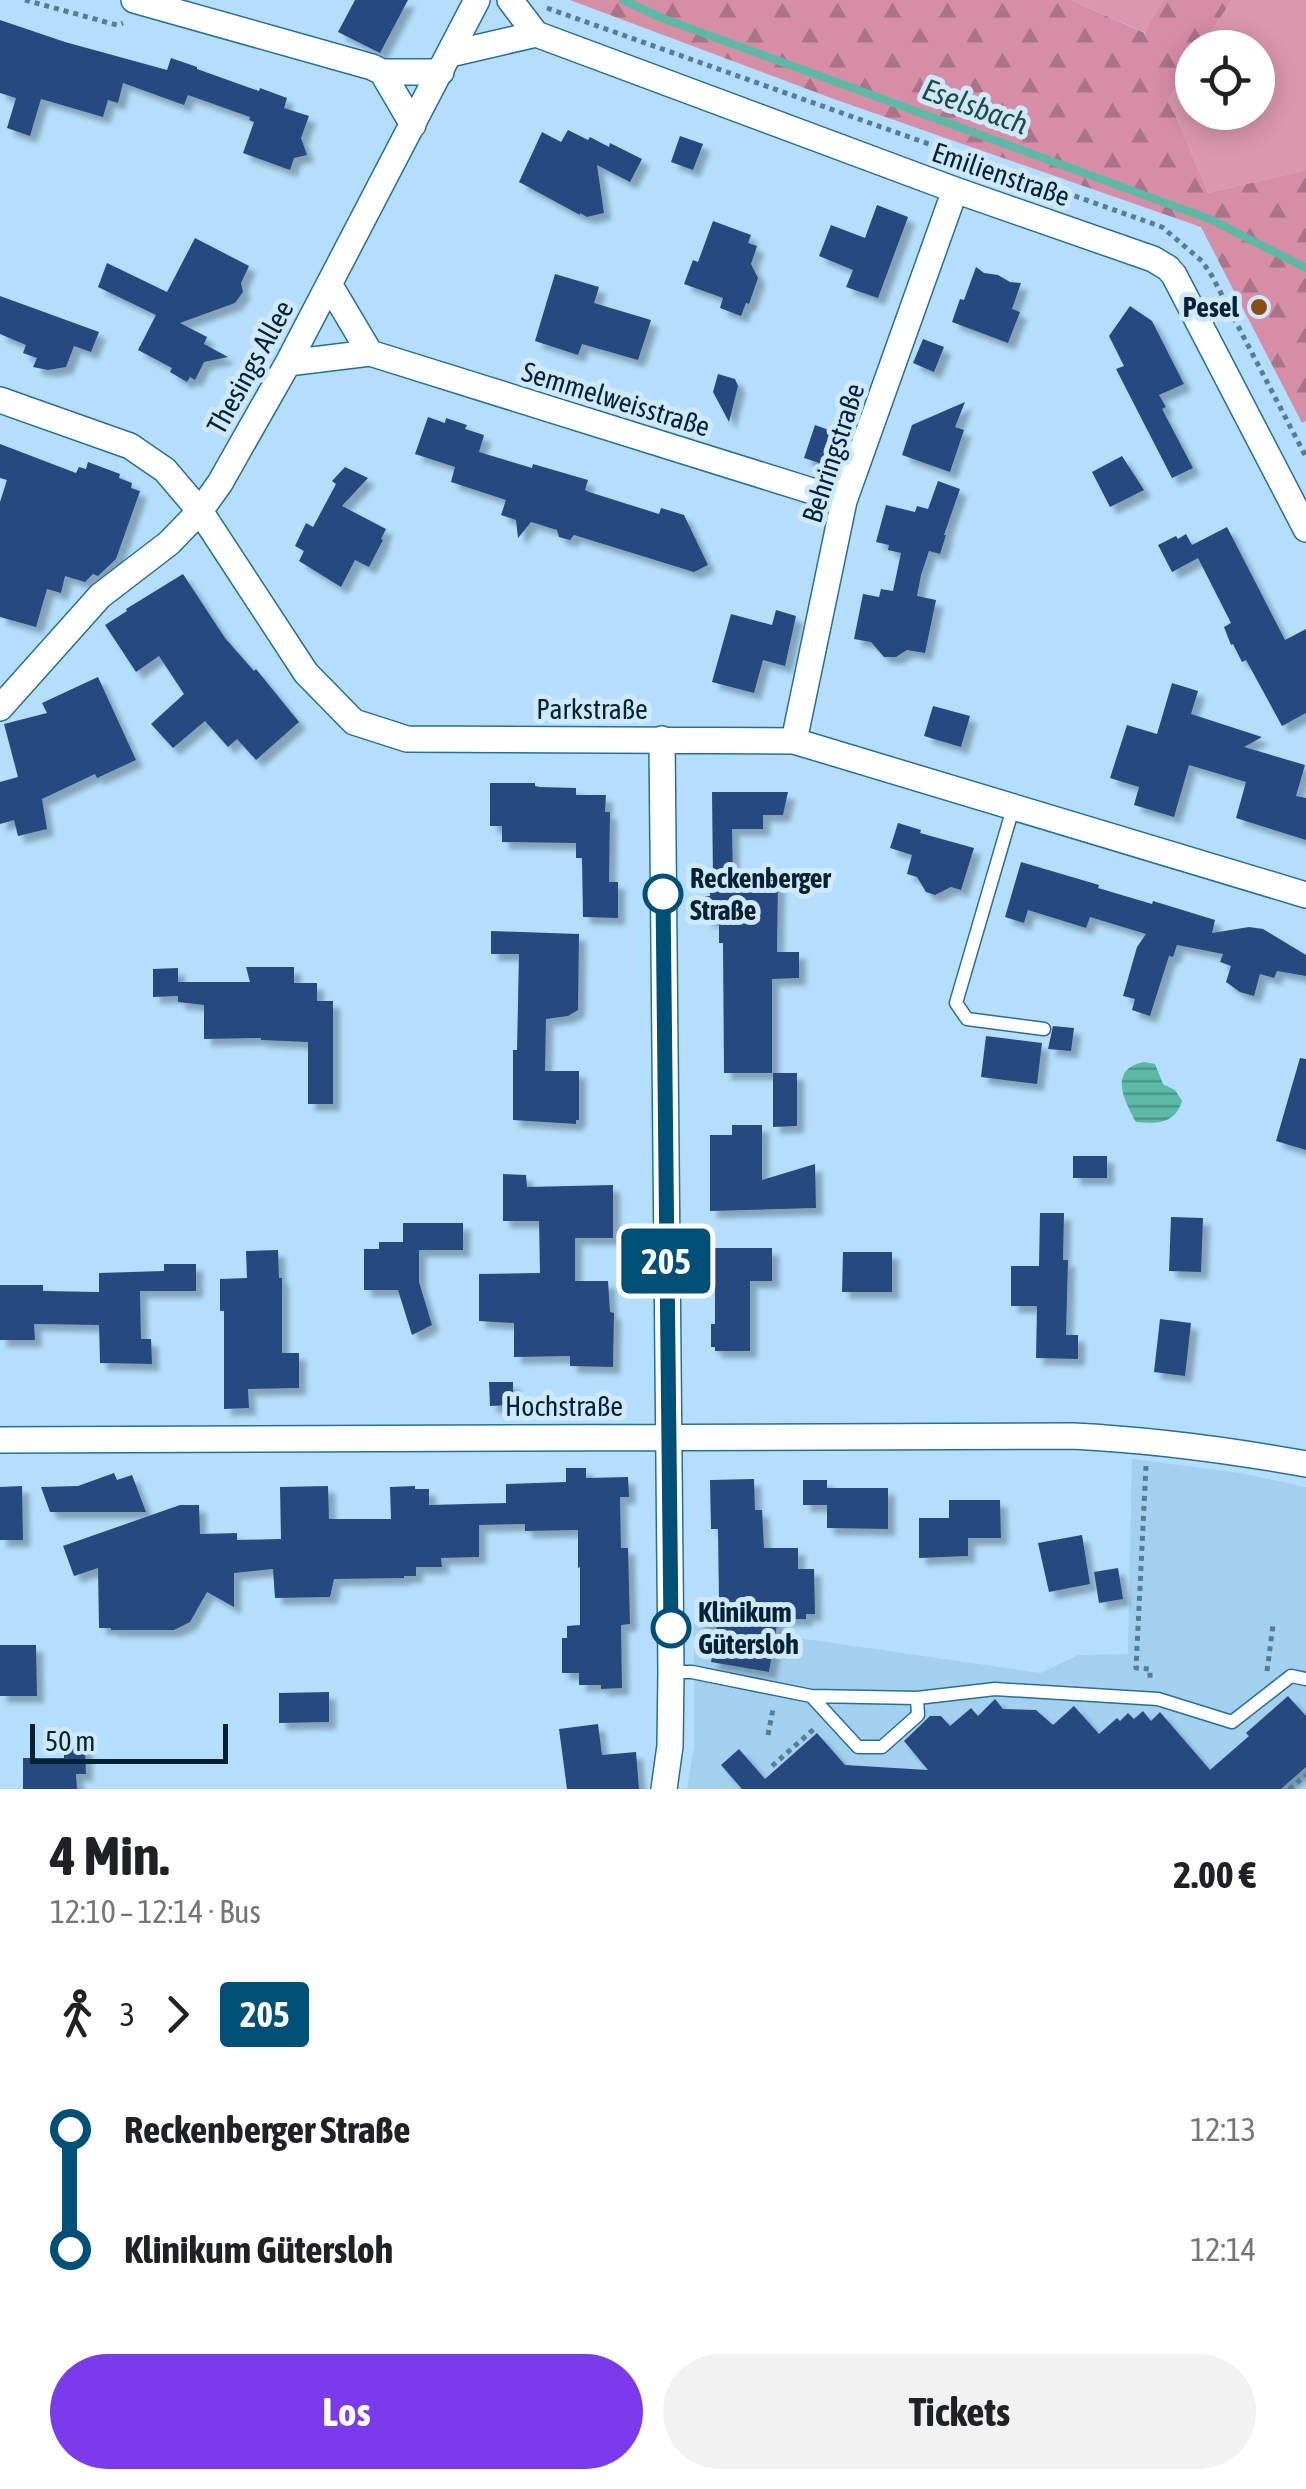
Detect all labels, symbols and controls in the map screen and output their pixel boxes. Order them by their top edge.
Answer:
map controls [1175,30,1275,130]
button: locate [1175,30,1275,130]
water label: Eselsbach [918,71,1033,141]
street label: Emilienstraße [928,136,1074,212]
place label: Pesel [1183,291,1240,323]
street label: Thesings Allee [200,295,300,439]
marker: Pesel [1248,296,1270,318]
street label: Semmelweisstraße [518,355,714,443]
street label: Behringstraße [795,379,871,527]
street label: Parkstraße [536,693,648,725]
place label: Reckenberger Straße [690,862,832,926]
marker: Reckenberger Straße [644,875,682,913]
line badge: 205 [608,1228,724,1294]
text: 205 [641,1241,691,1281]
street label: Hochstraße [505,1390,623,1422]
place label: Klinikum Gütersloh [698,1596,799,1660]
marker: Klinikum Gütersloh [652,1609,690,1647]
scale bar [30,1719,228,1764]
text: 50 m [45,1725,95,1757]
text: 4 Min. [50,1824,169,1887]
text: 2.00 € [1173,1853,1256,1896]
text: 12:10 – 12:14 · Bus [50,1893,261,1930]
icon: walk [50,1987,105,2042]
icon: forward [150,1987,205,2042]
text: 205 [240,1994,289,2034]
text: 3 [120,1996,135,2033]
text: Reckenberger Straße [124,2108,410,2151]
text: 12:13 [1190,2111,1256,2148]
text: Klinikum Gütersloh [124,2228,393,2271]
text: 12:14 [1190,2231,1256,2268]
button: Los [50,2354,643,2469]
button: Tickets [663,2354,1256,2469]

